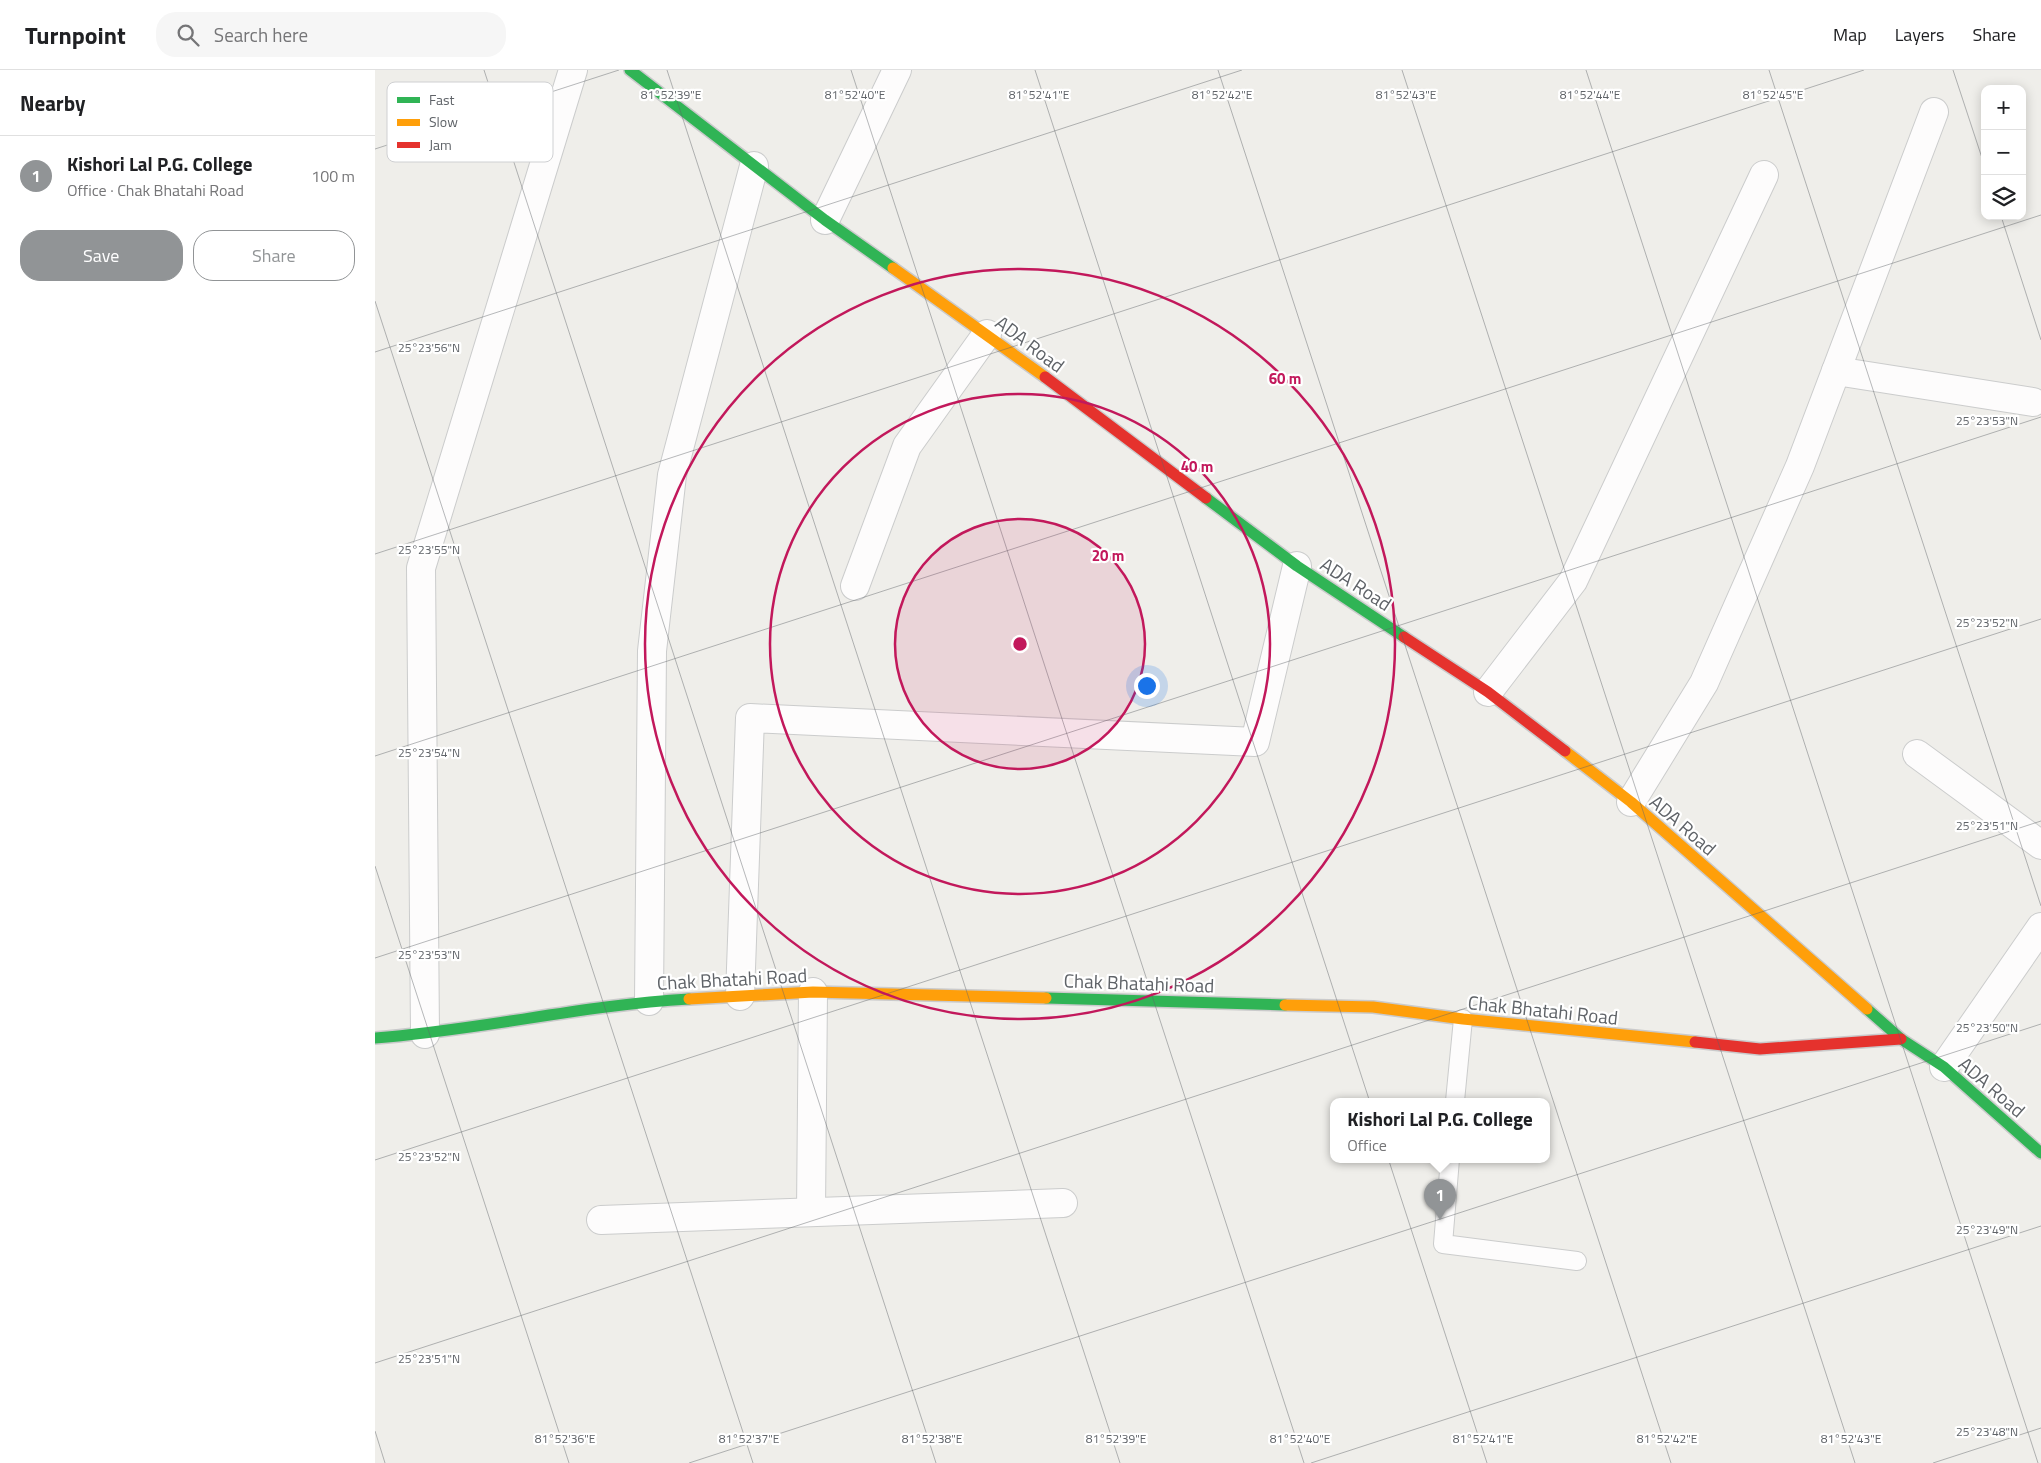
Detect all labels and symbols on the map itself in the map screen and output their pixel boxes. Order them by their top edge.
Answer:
legend [387,82,553,162]
text: 81°52'39"E [641,85,702,104]
text: 81°52'40"E [825,85,886,104]
text: 81°52'41"E [1009,85,1070,104]
text: 81°52'42"E [1192,85,1253,104]
text: 81°52'43"E [1376,85,1437,104]
text: 81°52'44"E [1560,85,1621,104]
text: 81°52'45"E [1743,85,1804,104]
text: Fast [429,89,454,110]
text: Slow [429,111,458,132]
text: Jam [429,134,452,155]
street label: ADA Road [990,308,1071,379]
text: 25°23'56"N [398,338,460,357]
text: 60 m [1269,367,1301,390]
text: 25°23'53"N [1956,411,2018,430]
text: 40 m [1181,455,1213,478]
text: 25°23'55"N [398,540,460,559]
text: 20 m [1092,544,1124,567]
street label: ADA Road [1315,550,1398,618]
text: 25°23'52"N [1956,613,2018,632]
centre of rings [1011,635,1029,653]
your location [1134,673,1160,699]
text: 25°23'54"N [398,743,460,762]
street label: ADA Road [1644,787,1723,862]
text: 25°23'51"N [1956,816,2018,835]
text: 25°23'53"N [398,945,460,964]
street label: Chak Bhatahi Road [656,960,808,997]
street label: Chak Bhatahi Road [1063,965,1215,1000]
street label: Chak Bhatahi Road [1467,987,1619,1032]
text: 25°23'50"N [1956,1018,2018,1037]
street label: ADA Road [1953,1049,2032,1124]
text: 25°23'52"N [398,1147,460,1166]
pin: 1 [1424,1179,1456,1220]
text: 25°23'49"N [1956,1220,2018,1239]
text: 25°23'51"N [398,1349,460,1368]
text: 25°23'48"N [1956,1422,2018,1441]
text: 81°52'36"E [535,1429,596,1448]
text: 81°52'37"E [719,1429,780,1448]
text: 81°52'38"E [902,1429,963,1448]
text: 81°52'39"E [1086,1429,1147,1448]
text: 81°52'40"E [1270,1429,1331,1448]
text: 81°52'41"E [1453,1429,1514,1448]
text: 81°52'42"E [1637,1429,1698,1448]
text: 81°52'43"E [1821,1429,1882,1448]

